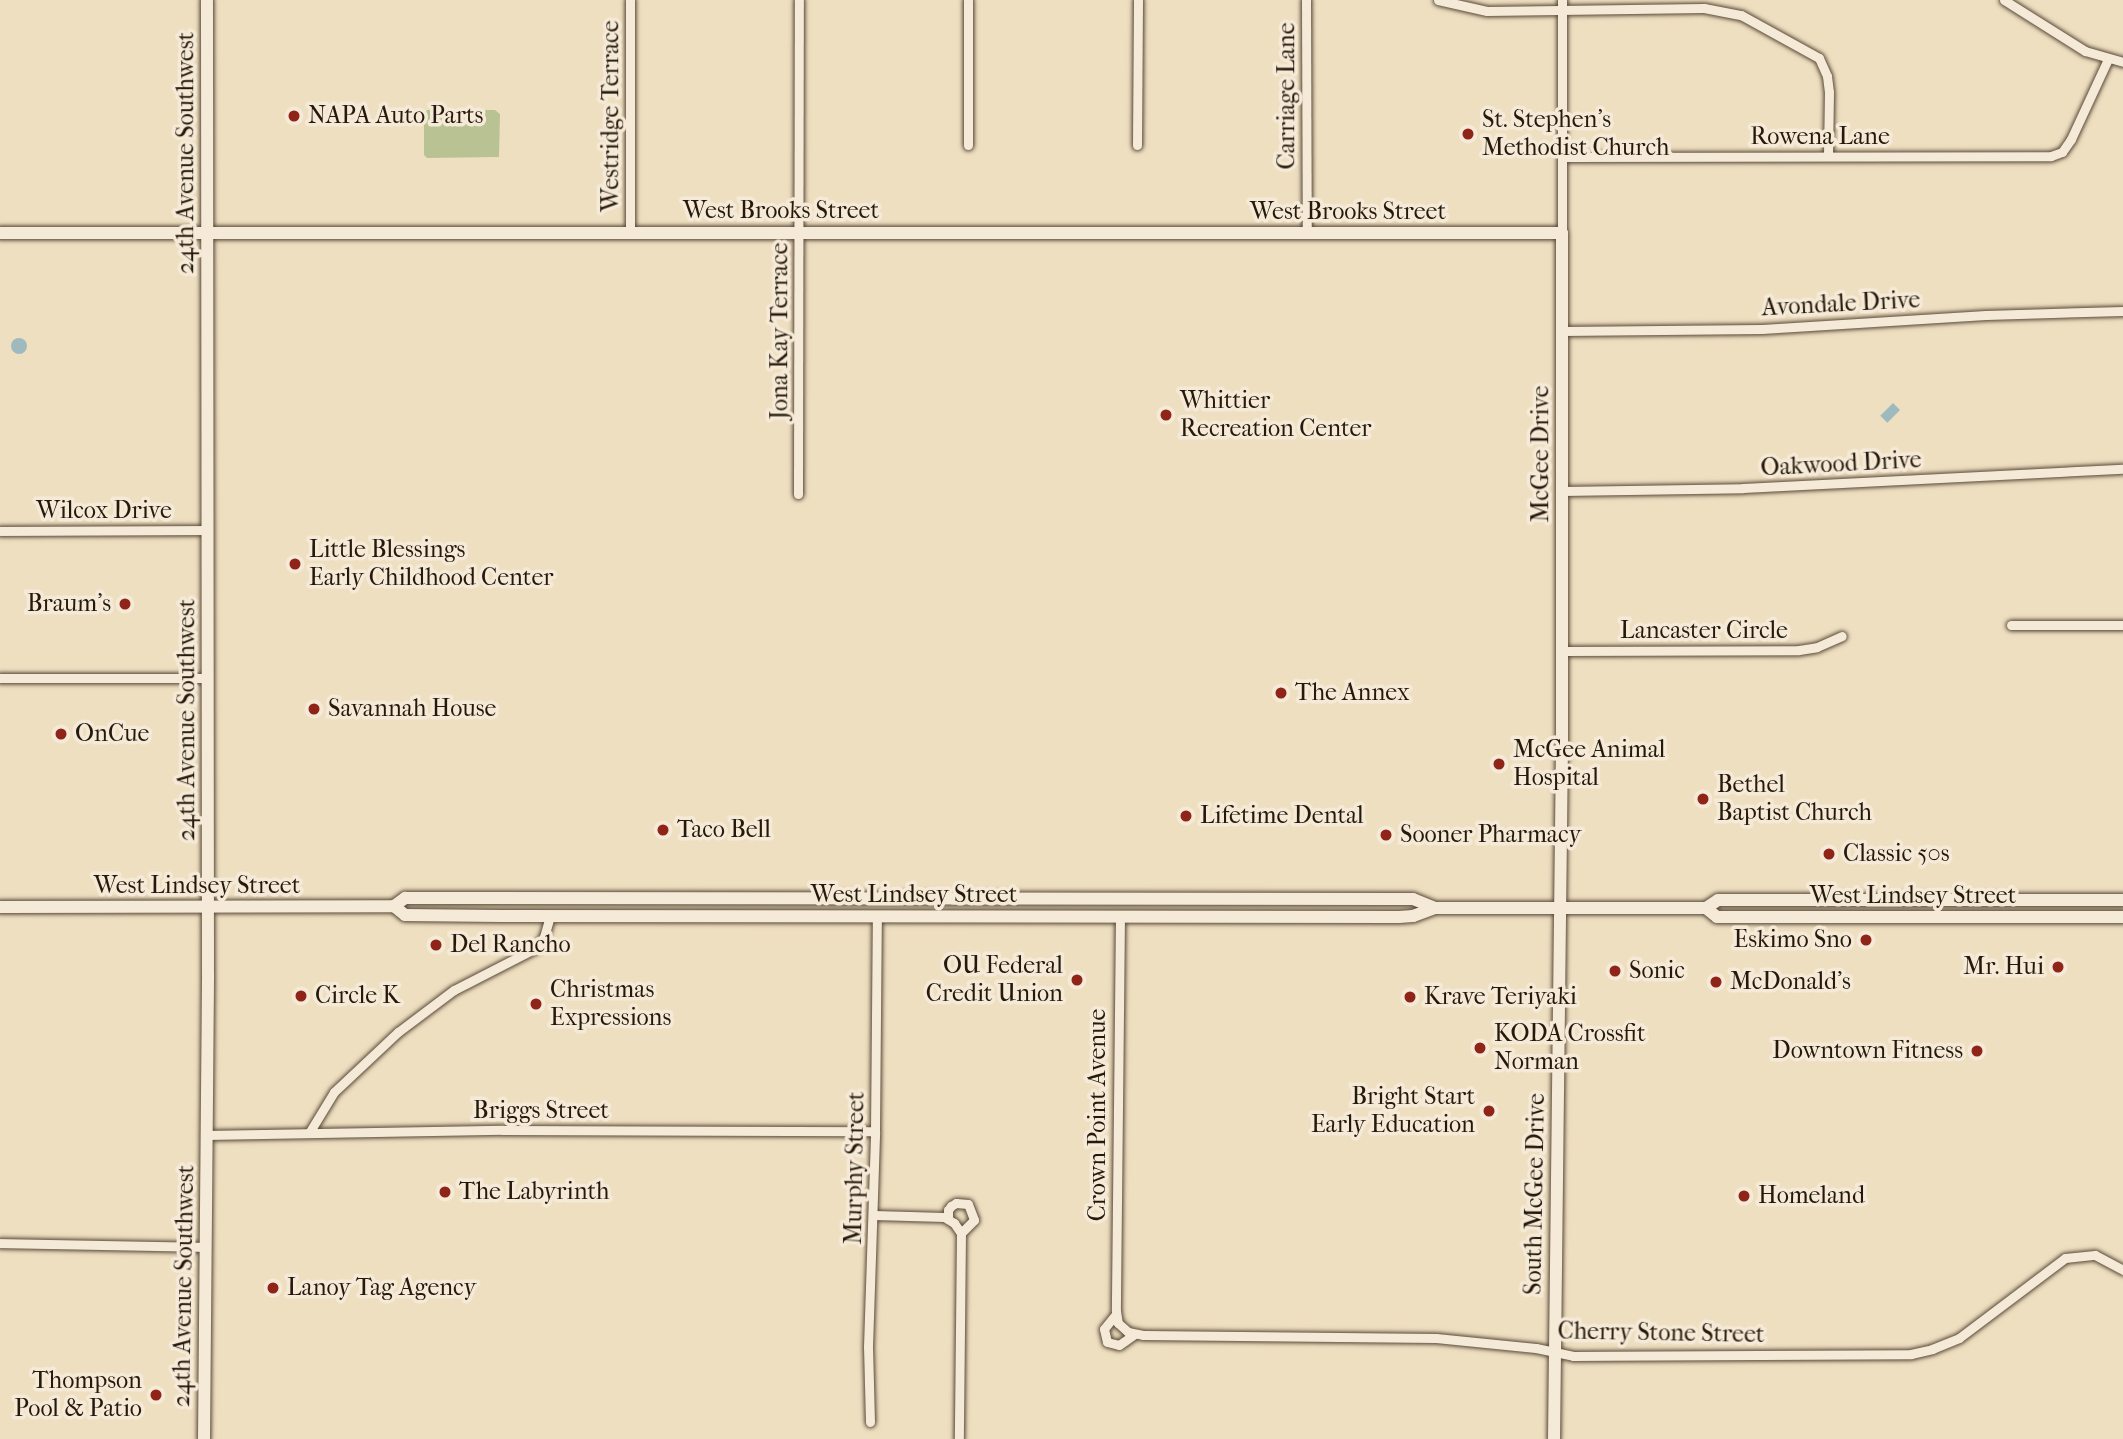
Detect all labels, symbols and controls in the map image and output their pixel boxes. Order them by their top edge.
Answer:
street label: Westridge Terrace [597,20,625,212]
street label: Carriage Lane [1273,22,1301,170]
street label: 24th Avenue Southwest [172,32,200,274]
place label: NAPA Auto Parts [308,102,483,130]
place label: St. Stephen's Methodist Church [1482,106,1669,162]
marker: NAPA Auto Parts [286,108,302,124]
street label: Rowena Lane [1750,123,1890,151]
marker: St. Stephen's Methodist Church [1460,126,1476,142]
street label: West Brooks Street [683,197,879,225]
street label: West Brooks Street [1250,198,1446,226]
street label: Jona Kay Terrace [766,242,794,420]
street label: Avondale Drive [1761,285,1921,323]
street label: McGee Drive [1527,386,1555,522]
place label: Whittier Recreation Center [1180,387,1372,443]
marker: Whittier Recreation Center [1158,407,1174,423]
street label: Oakwood Drive [1760,445,1922,483]
street label: Wilcox Drive [36,497,172,525]
place label: Little Blessings Early Childhood Center [309,536,554,592]
marker: Little Blessings Early Childhood Center [287,556,303,572]
place label: Braum's [27,590,111,618]
marker: Braum's [117,596,133,612]
street label: 24th Avenue Southwest [173,599,201,841]
street label: Lancaster Circle [1620,617,1788,645]
place label: The Annex [1295,679,1410,707]
marker: The Annex [1273,685,1289,701]
place label: Savannah House [328,695,496,723]
marker: Savannah House [306,701,322,717]
place label: OnCue [75,720,149,748]
marker: OnCue [53,726,69,742]
place label: McGee Animal Hospital [1513,736,1665,792]
marker: McGee Animal Hospital [1491,756,1507,772]
place label: Bethel Baptist Church [1717,771,1872,827]
marker: Bethel Baptist Church [1695,791,1711,807]
place label: Lifetime Dental [1200,802,1364,830]
marker: Lifetime Dental [1178,808,1194,824]
place label: Taco Bell [677,816,771,844]
place label: Sooner Pharmacy [1400,821,1581,849]
marker: Taco Bell [655,822,671,838]
marker: Sooner Pharmacy [1378,827,1394,843]
place label: Classic 50s [1843,840,1950,868]
marker: Classic 50s [1821,846,1837,862]
street label: West Lindsey Street [94,872,300,900]
street label: West Lindsey Street [811,881,1017,909]
street label: West Lindsey Street [1810,882,2016,910]
place label: Eskimo Sno [1734,926,1852,954]
place label: Del Rancho [450,931,571,959]
marker: Eskimo Sno [1858,932,1874,948]
marker: Del Rancho [428,937,444,953]
place label: OU Federal Credit Union [926,952,1063,1008]
place label: Mr. Hui [1963,953,2044,981]
place label: Sonic [1629,957,1685,985]
marker: Mr. Hui [2050,959,2066,975]
marker: Sonic [1607,963,1623,979]
place label: McDonald's [1730,968,1851,996]
marker: OU Federal Credit Union [1069,972,1085,988]
marker: McDonald's [1708,974,1724,990]
place label: Christmas Expressions [550,976,671,1032]
place label: Circle K [315,982,400,1010]
place label: Krave Teriyaki [1424,983,1577,1011]
marker: Circle K [293,988,309,1004]
marker: Krave Teriyaki [1402,989,1418,1005]
marker: Christmas Expressions [528,996,544,1012]
street label: Crown Point Avenue [1084,1009,1112,1221]
place label: KODA Crossfit Norman [1494,1020,1646,1076]
place label: Downtown Fitness [1772,1037,1963,1065]
marker: KODA Crossfit Norman [1472,1040,1488,1056]
marker: Downtown Fitness [1969,1043,1985,1059]
place label: Bright Start Early Education [1311,1083,1475,1139]
street label: Murphy Street [839,1091,871,1245]
street label: South McGee Drive [1519,1093,1551,1295]
street label: Briggs Street [473,1097,609,1125]
marker: Bright Start Early Education [1481,1103,1497,1119]
street label: 24th Avenue Southwest [167,1165,201,1407]
place label: The Labyrinth [459,1178,609,1206]
place label: Homeland [1758,1182,1865,1210]
marker: The Labyrinth [437,1184,453,1200]
marker: Homeland [1736,1188,1752,1204]
place label: Lanoy Tag Agency [287,1274,476,1302]
marker: Lanoy Tag Agency [265,1280,281,1296]
street label: Cherry Stone Street [1557,1317,1765,1349]
place label: Thompson Pool & Patio [14,1367,142,1423]
marker: Thompson Pool & Patio [148,1387,164,1403]

